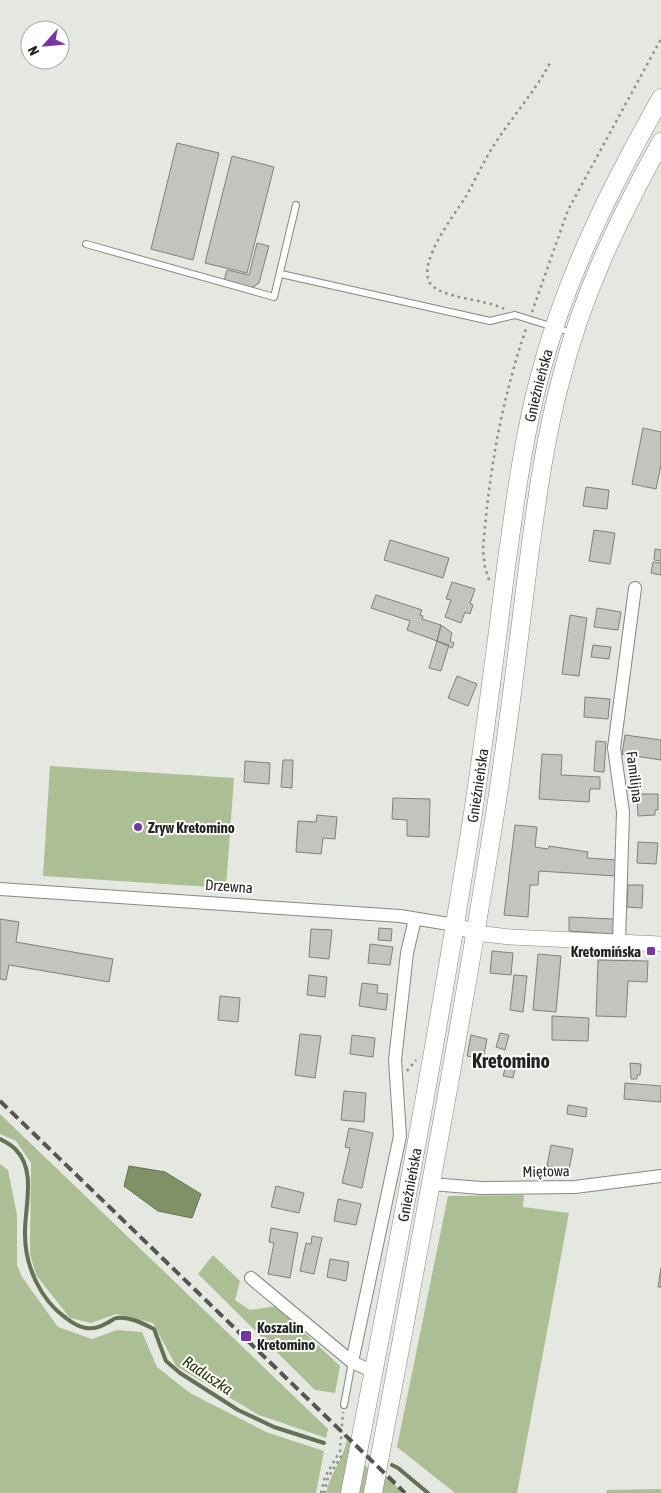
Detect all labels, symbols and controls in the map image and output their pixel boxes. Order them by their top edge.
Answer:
north arrow [20,20,70,70]
text: N [24,44,42,58]
street label: Gnieźnieńska [521,347,555,423]
street label: Gnieźnieńska [463,747,491,824]
street label: Familijna [623,750,647,804]
place label: Zryw Kretomino [148,819,235,836]
marker: Zryw Kretomino [132,821,144,833]
street label: Drzewna [204,876,254,896]
place label: Kretomińska [571,943,641,960]
marker: Kretomińska [645,945,657,957]
district label: Kretomino [472,1049,550,1072]
street label: Gnieźnieńska [394,1146,424,1223]
street label: Miętowa [522,1162,570,1180]
place label: Koszalin Kretomino [257,1319,315,1353]
marker: Koszalin Kretomino [239,1329,253,1343]
water label: Raduszka [180,1352,237,1399]

